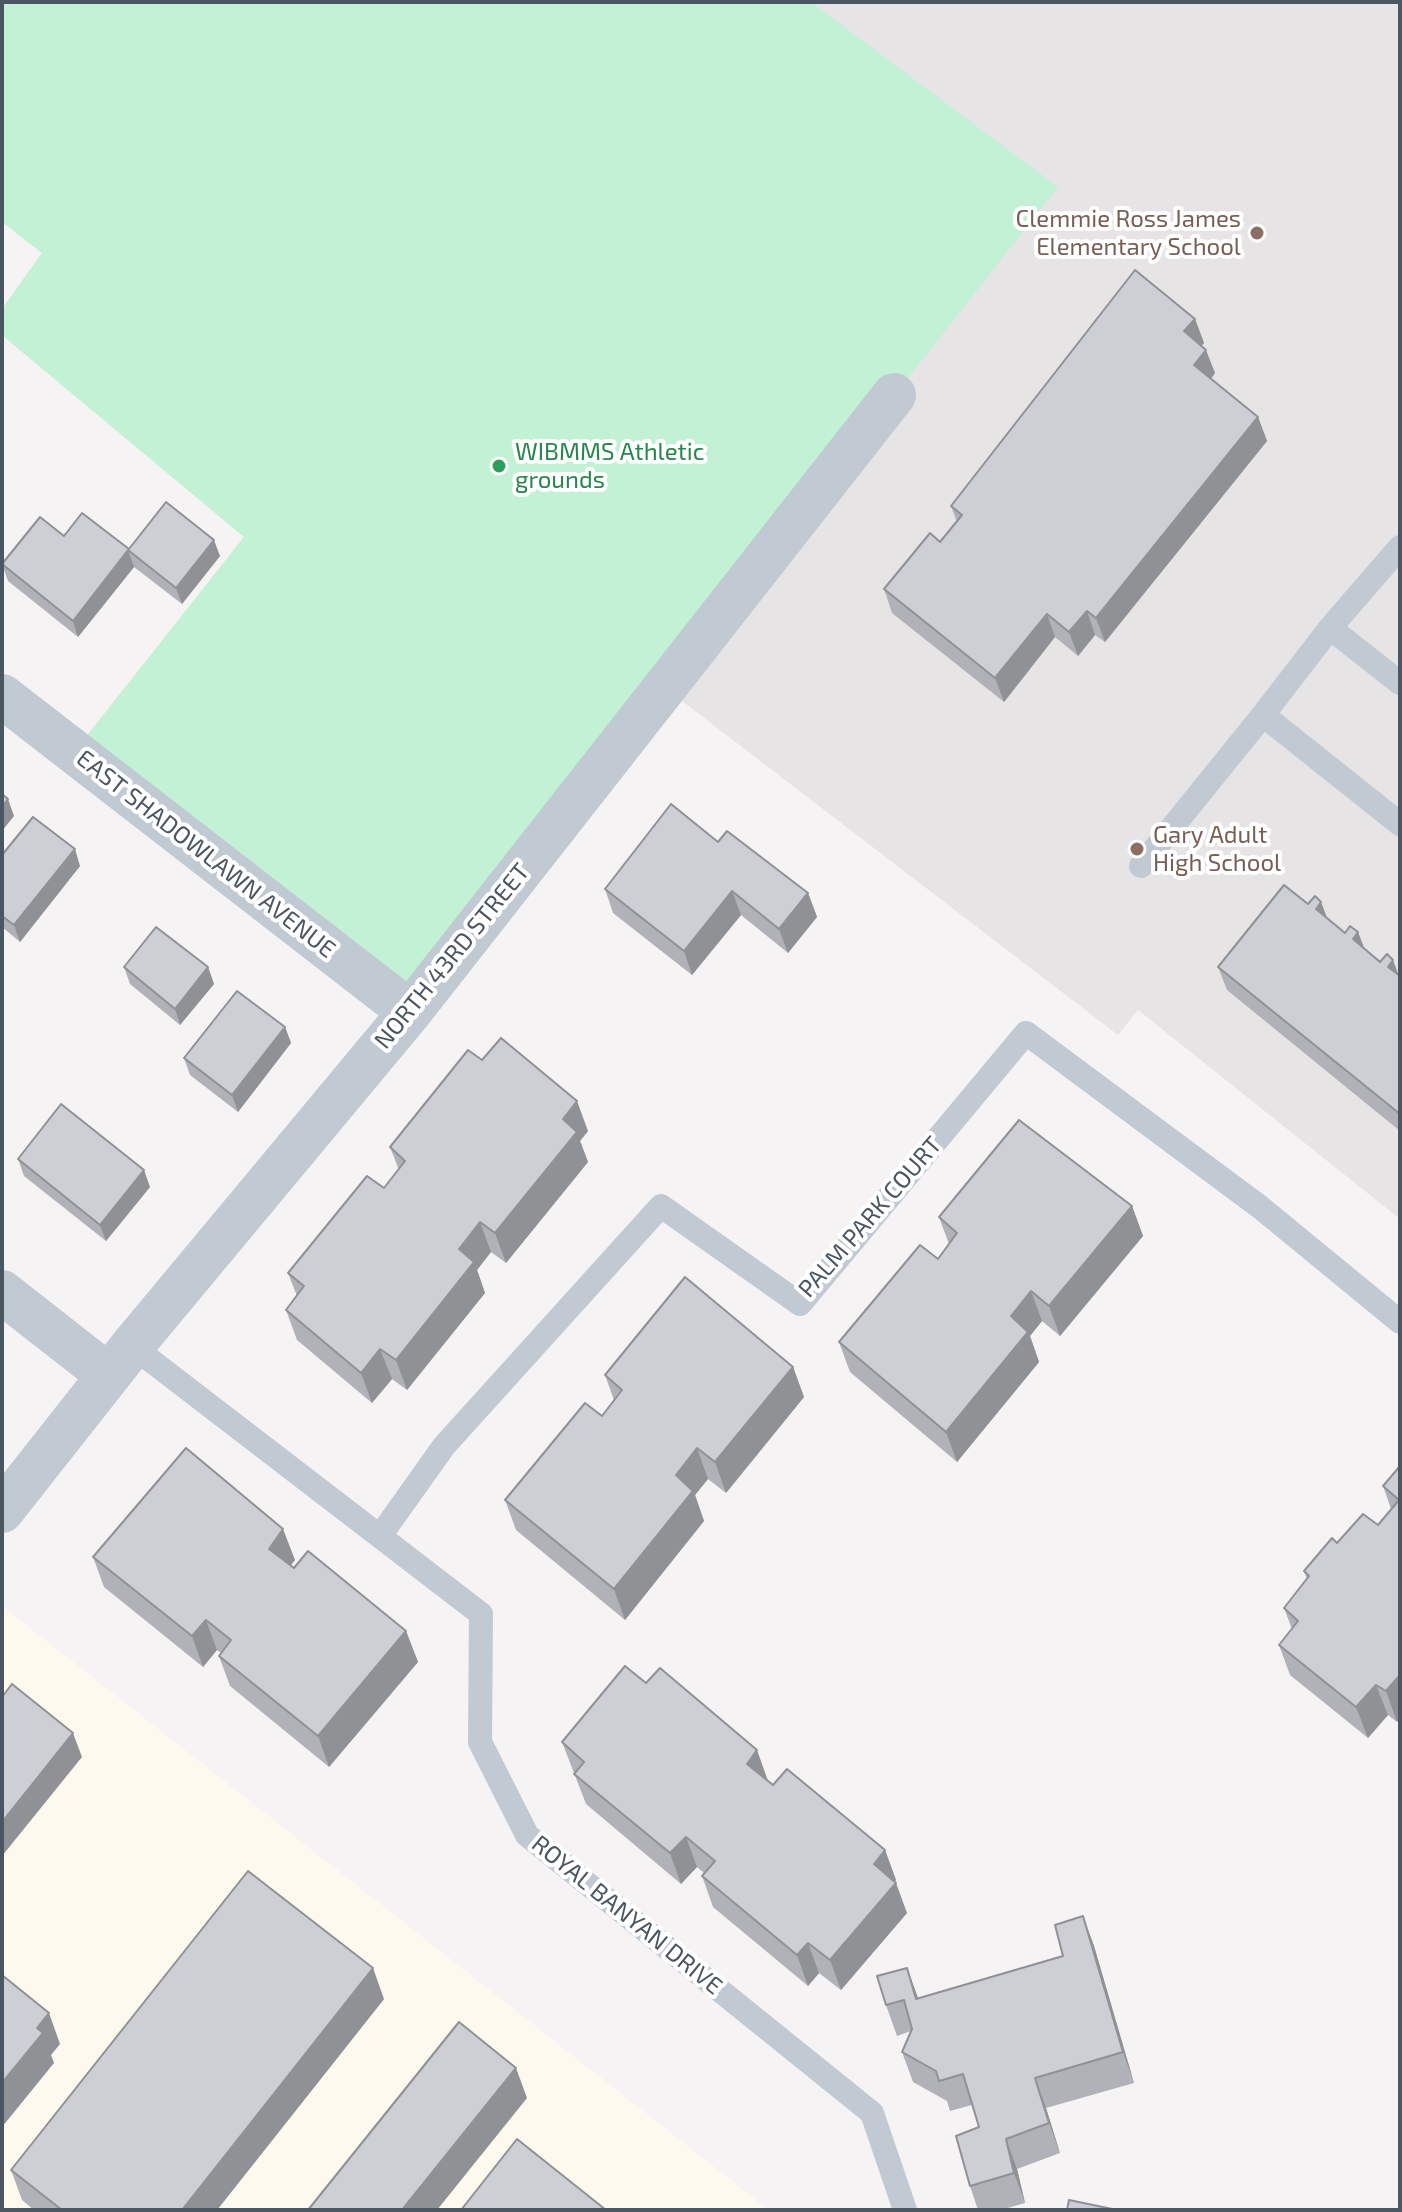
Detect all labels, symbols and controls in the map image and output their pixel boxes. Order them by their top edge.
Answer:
place label: Clemmie Ross James Elementary School [1016,205,1241,261]
marker: Clemmie Ross James Elementary School [1248,224,1266,242]
place label: WIBMMS Athletic grounds [515,438,704,494]
marker: WIBMMS Athletic grounds [490,457,508,475]
street label: EAST SHADOWLAWN AVENUE [71,744,341,964]
place label: Gary Adult High School [1153,821,1281,877]
marker: Gary Adult High School [1128,840,1146,858]
street label: NORTH 43RD STREET [368,858,536,1054]
street label: PALM PARK COURT [792,1131,948,1303]
street label: ROYAL BANYAN DRIVE [526,1829,728,2001]

